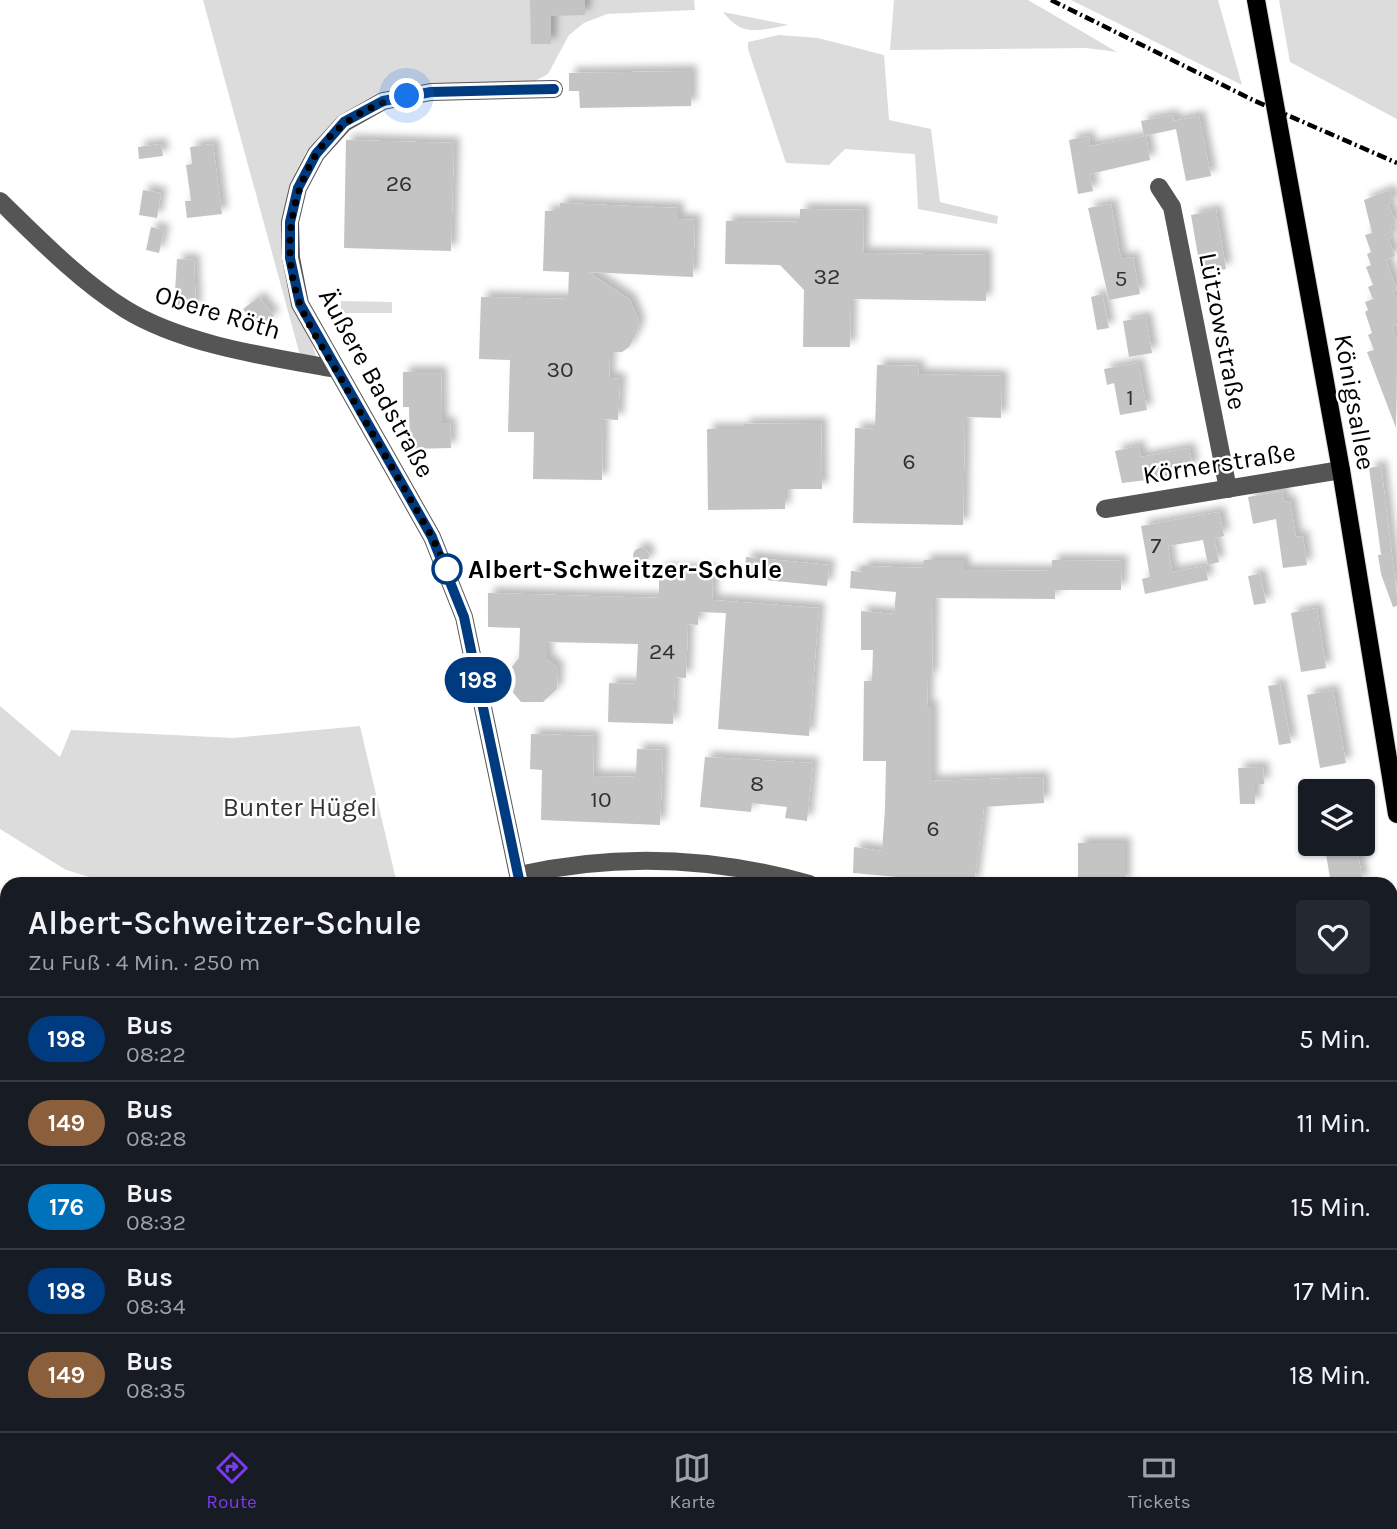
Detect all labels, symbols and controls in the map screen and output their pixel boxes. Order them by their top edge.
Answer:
your location [389,78,424,113]
house number: 26 [386,170,412,197]
street label: Lützowstraße [1192,250,1253,412]
house number: 32 [814,263,840,290]
house number: 5 [1115,265,1127,292]
street label: Obere Röth [151,279,285,346]
street label: Äußere Badstraße [312,283,441,483]
street label: Königsallee [1327,332,1382,472]
house number: 30 [546,356,574,383]
house number: 1 [1126,384,1134,411]
street label: Körnerstraße [1140,436,1298,491]
house number: 6 [902,448,916,475]
house number: 7 [1151,532,1162,559]
marker: Albert-Schweitzer-Schule [432,554,462,584]
place label: Albert-Schweitzer-Schule [468,554,782,585]
house number: 24 [649,638,675,665]
line badge: 198 [438,657,518,703]
text: 198 [459,666,497,694]
house number: 8 [750,770,764,797]
map controls [1298,779,1375,856]
button: layers [1298,779,1375,856]
house number: 10 [590,786,612,813]
park label: Bunter Hügel [223,792,377,823]
house number: 6 [926,815,940,842]
button: heart [1296,900,1370,974]
text: Albert-Schweitzer-Schule [28,904,421,942]
text: Zu Fuß · 4 Min. · 250 m [28,949,260,976]
text: Bus [126,1010,173,1041]
text: 5 Min. [1299,1024,1370,1055]
text: 198 [47,1025,86,1053]
text: 08:22 [126,1041,186,1068]
text: Bus [126,1094,173,1125]
text: 11 Min. [1297,1108,1370,1139]
text: 149 [48,1109,85,1137]
text: 08:28 [126,1125,187,1152]
text: Bus [126,1178,173,1209]
text: 15 Min. [1290,1192,1370,1223]
text: 176 [49,1193,84,1221]
text: 08:32 [126,1209,186,1236]
text: Bus [126,1262,173,1293]
text: 17 Min. [1293,1276,1370,1307]
text: 198 [47,1277,86,1305]
text: 08:34 [126,1293,186,1320]
text: Bus [126,1346,173,1377]
text: 18 Min. [1289,1360,1370,1391]
text: 149 [48,1361,85,1389]
text: 08:35 [126,1377,186,1404]
tab: Route [206,1449,257,1513]
tab: Karte [670,1449,715,1513]
tab: Tickets [1128,1449,1191,1513]

